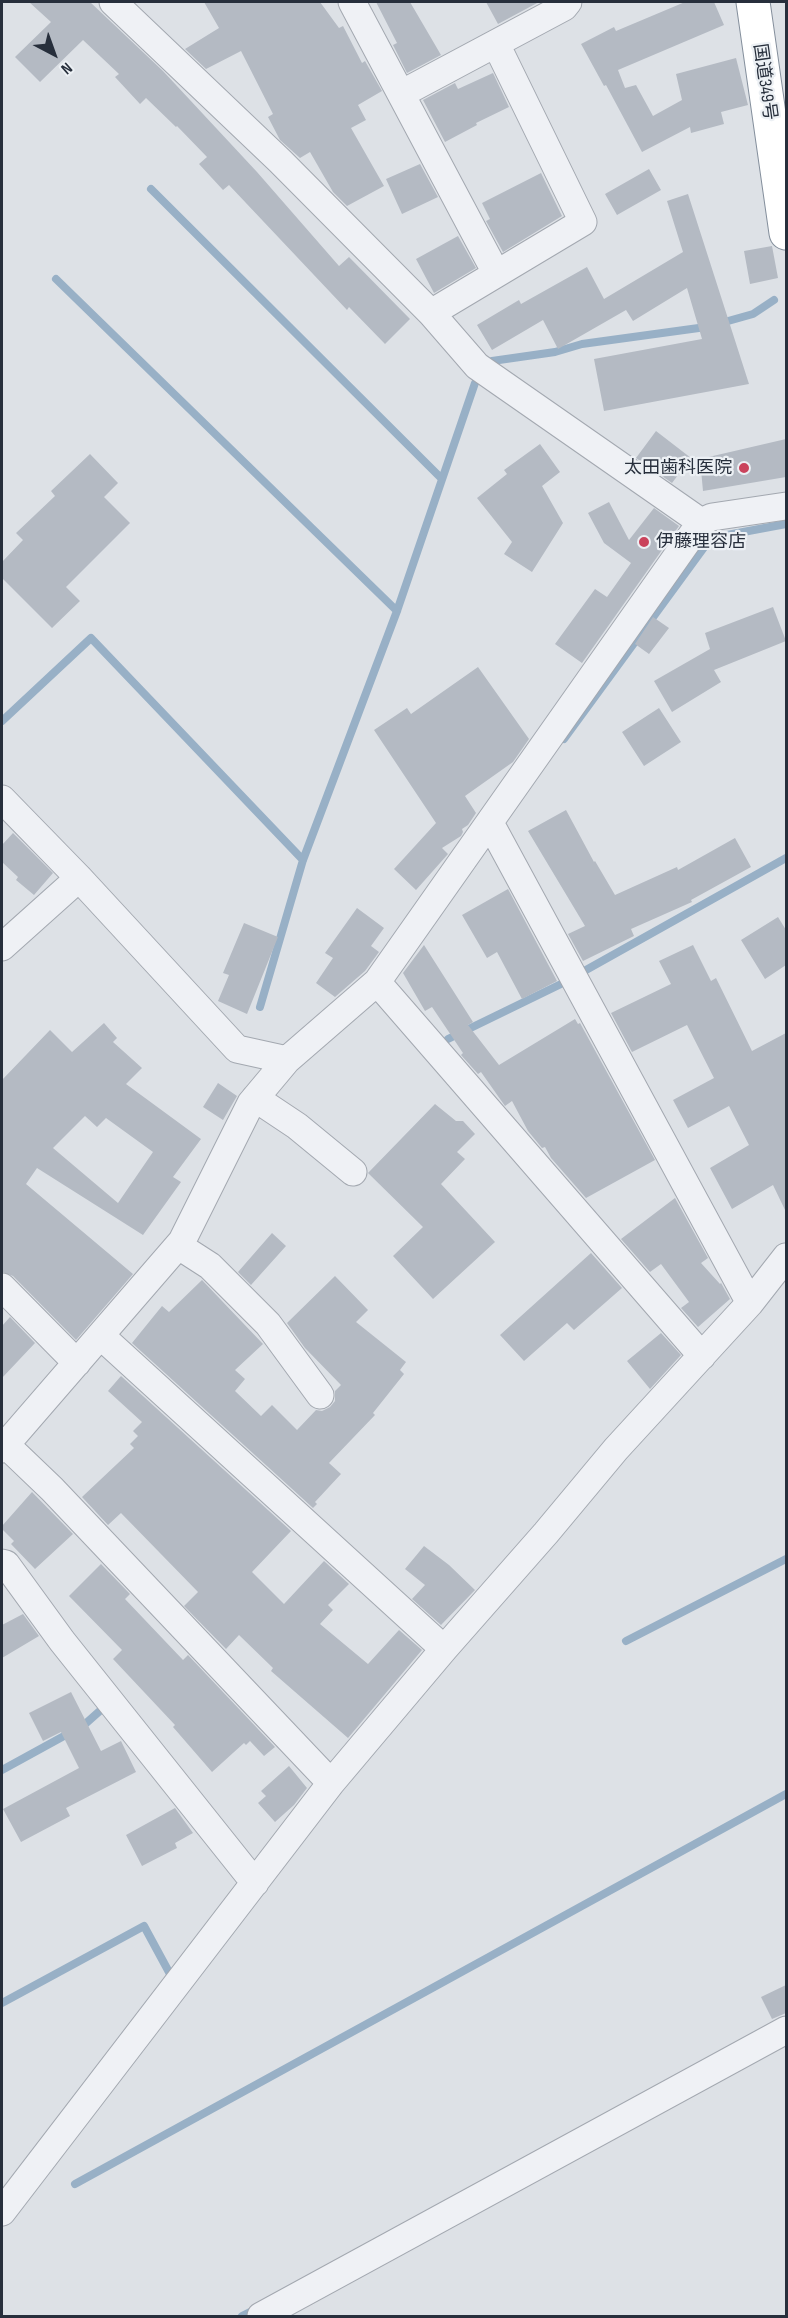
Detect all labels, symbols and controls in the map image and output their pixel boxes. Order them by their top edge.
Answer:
north arrow [24,24,84,84]
street label: 国道349号 [748,42,780,122]
text: N [57,58,76,78]
place label: 太田歯科医院 [624,457,732,479]
marker: 太田歯科医院 [737,461,751,475]
place label: 伊藤理容店 [656,531,746,553]
marker: 伊藤理容店 [637,535,651,549]

